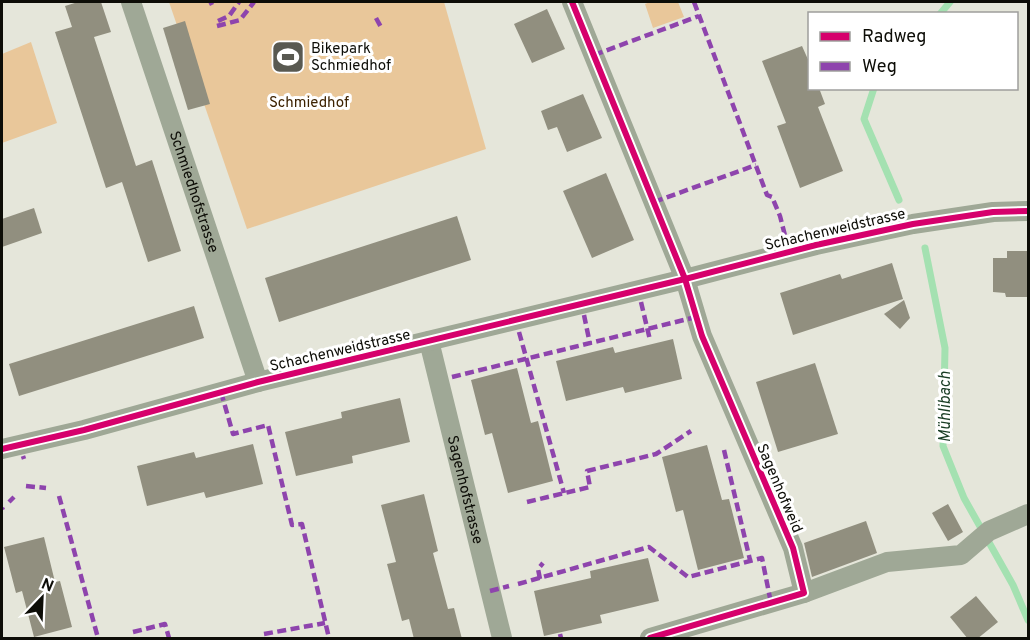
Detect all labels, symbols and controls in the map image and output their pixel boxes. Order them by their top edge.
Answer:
legend [808,12,1018,90]
text: Radweg [862,26,926,49]
sports icon: Bikepark Schmiedhof [270,39,306,75]
place label: Bikepark Schmiedhof [311,40,391,76]
text: Weg [862,56,897,79]
park label: Schmiedhof [269,94,349,113]
street label: Schmiedhofstrasse [164,129,222,255]
street label: Schachenweidstrasse [763,205,908,256]
street label: Schachenweidstrasse [268,326,413,377]
water label: Mühlibach [936,371,956,443]
street label: Sagenhofstrasse [442,434,487,546]
street label: Sagenhofweid [751,441,806,536]
north arrow [12,568,72,628]
text: N [38,575,56,597]

